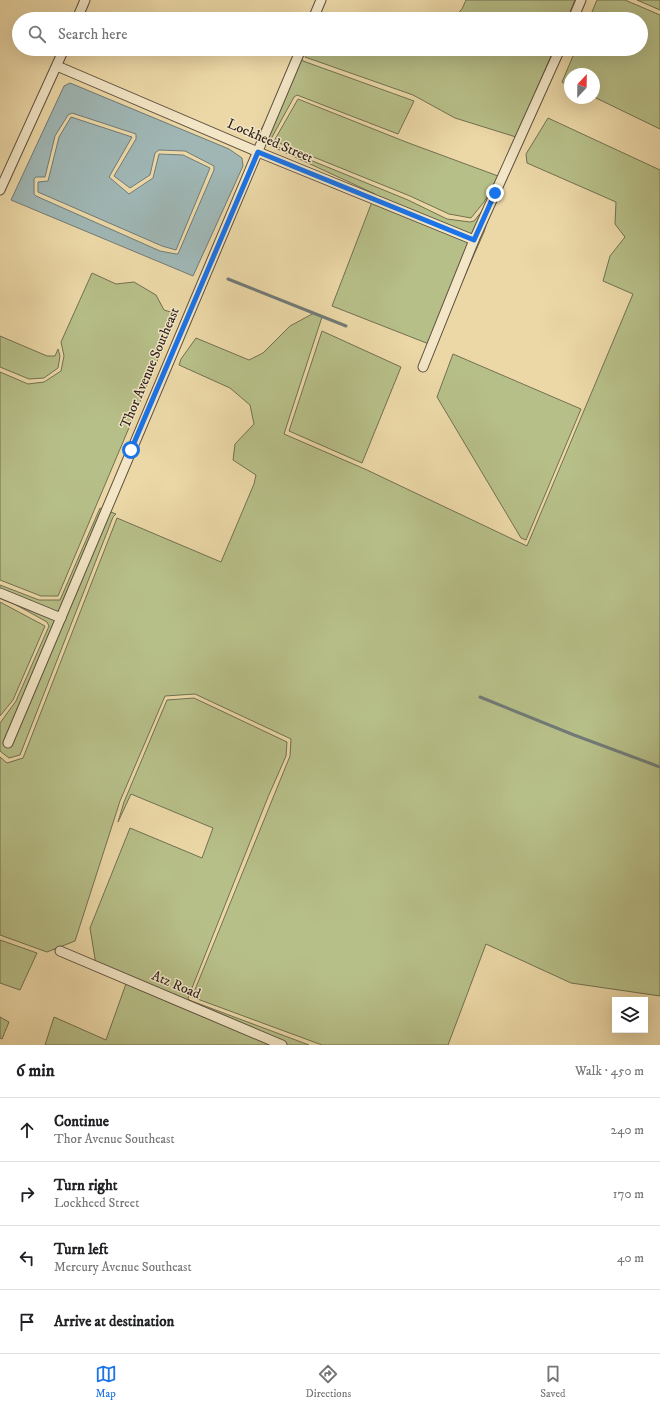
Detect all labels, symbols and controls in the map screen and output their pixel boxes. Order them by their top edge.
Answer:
search box [12,12,648,56]
icon: search [26,23,48,45]
text: Search here [58,25,127,44]
north arrow [564,68,600,104]
street label: Lockheed Street [224,115,316,167]
route end [486,184,504,202]
street label: Thor Avenue Southeast [116,304,184,431]
route start [122,441,140,459]
street label: Atz Road [149,967,203,1003]
map controls [612,997,648,1033]
button: layers [612,997,648,1033]
text: 6 min [16,1060,55,1082]
text: Walk · 450 m [575,1063,644,1079]
text: Continue [54,1112,109,1131]
icon: ahead [16,1119,38,1141]
text: 240 m [611,1122,644,1138]
text: Thor Avenue Southeast [54,1131,175,1147]
text: Turn right [54,1176,117,1195]
icon: right [16,1183,38,1205]
text: 170 m [613,1186,644,1202]
text: Lockheed Street [54,1195,139,1211]
text: Turn left [54,1240,108,1259]
icon: left [16,1247,38,1269]
text: 40 m [617,1250,644,1266]
text: Mercury Avenue Southeast [54,1259,192,1275]
icon: arrive [16,1311,38,1333]
text: Arrive at destination [54,1312,174,1331]
tab: Map [95,1363,117,1401]
tab: Directions [306,1363,351,1401]
tab: Saved [540,1363,565,1401]

